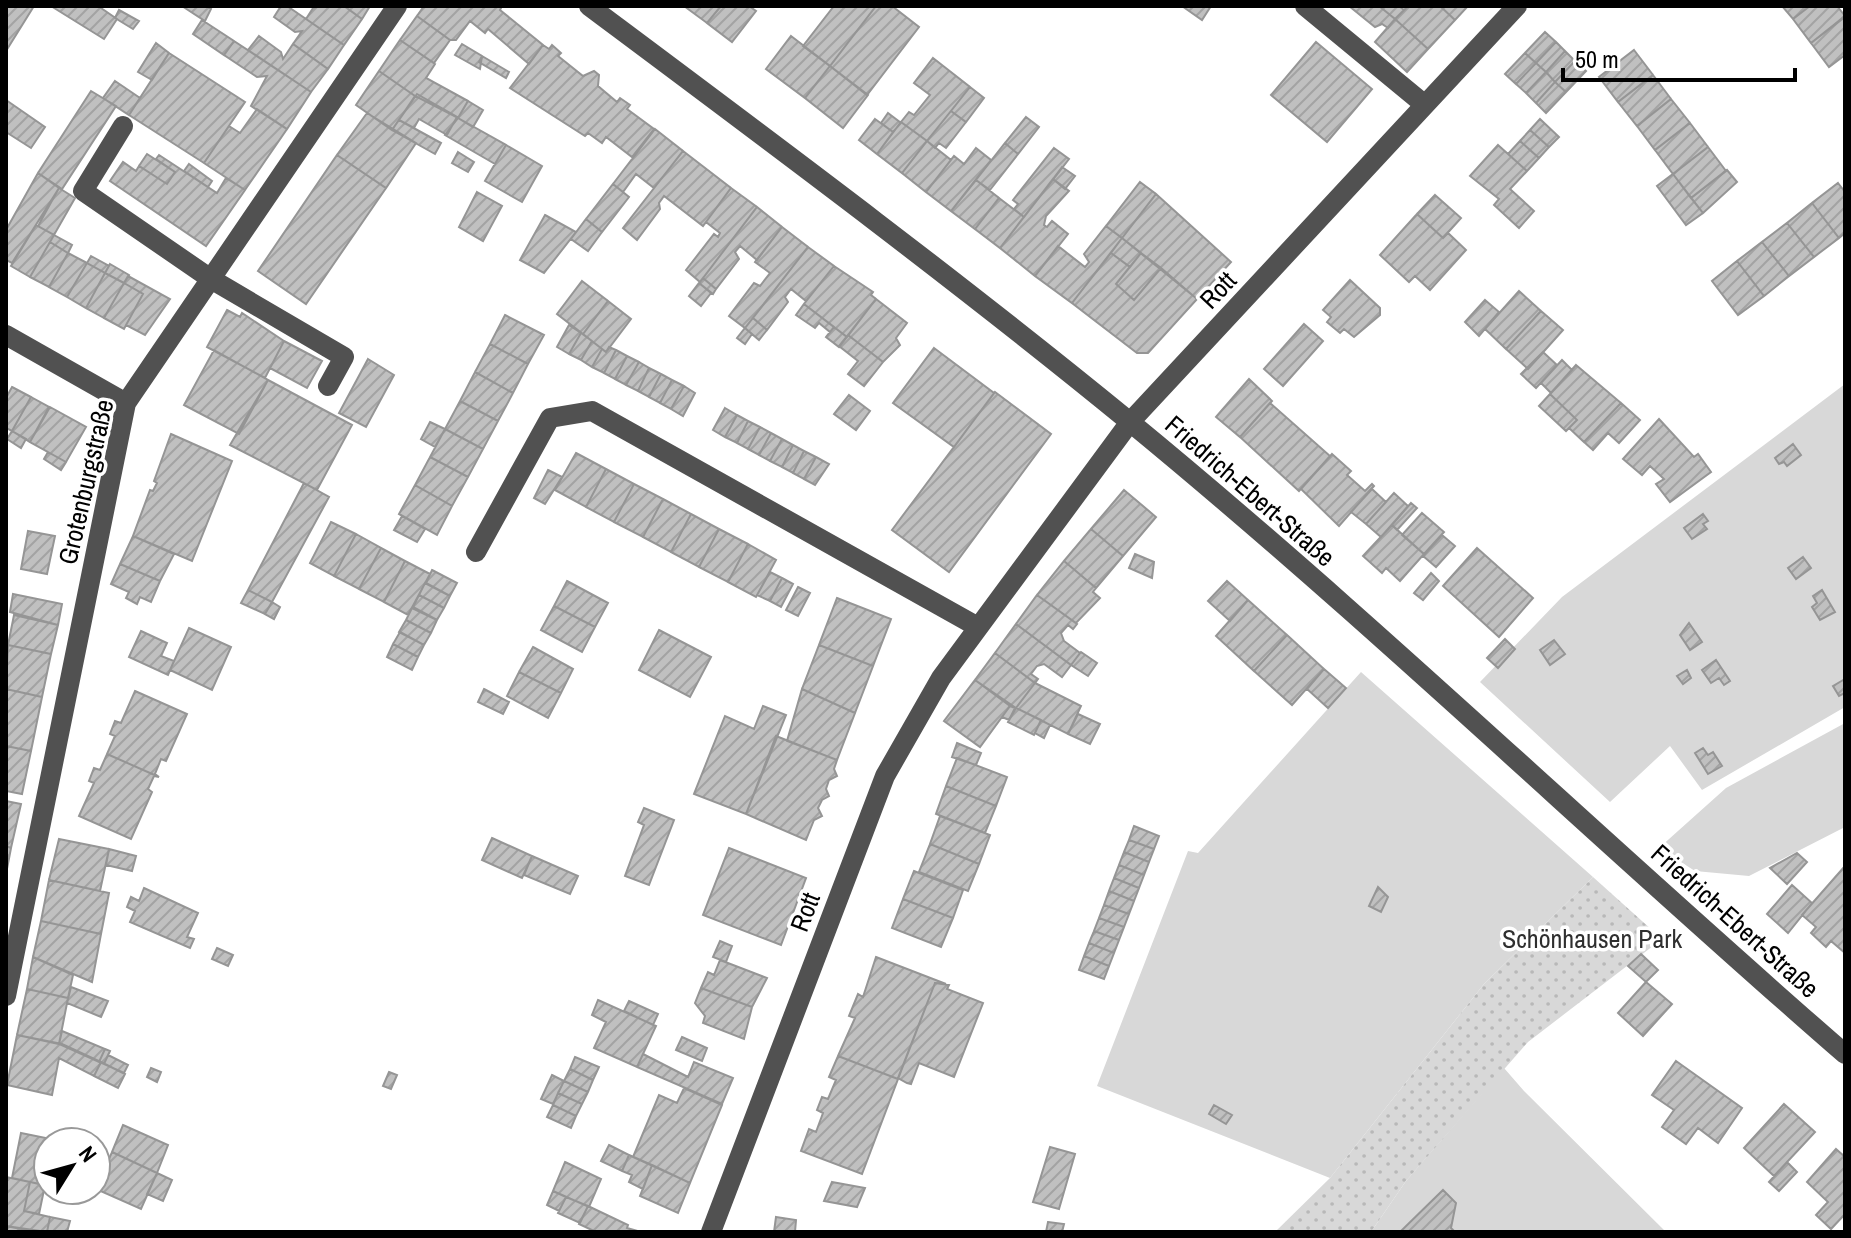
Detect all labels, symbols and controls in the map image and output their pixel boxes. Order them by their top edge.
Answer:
scale bar [1563,32,1795,82]
text: 50 m [1575,43,1619,75]
street label: Rott [1191,263,1244,316]
street label: Grotenburgstraße [50,396,121,568]
street label: Friedrich-Ebert-Straße [1158,407,1343,574]
street label: Friedrich-Ebert-Straße [1644,836,1827,1005]
street label: Rott [781,887,828,936]
park label: Schönhausen Park [1502,921,1682,956]
north arrow [32,1126,112,1206]
text: N [72,1140,104,1168]

